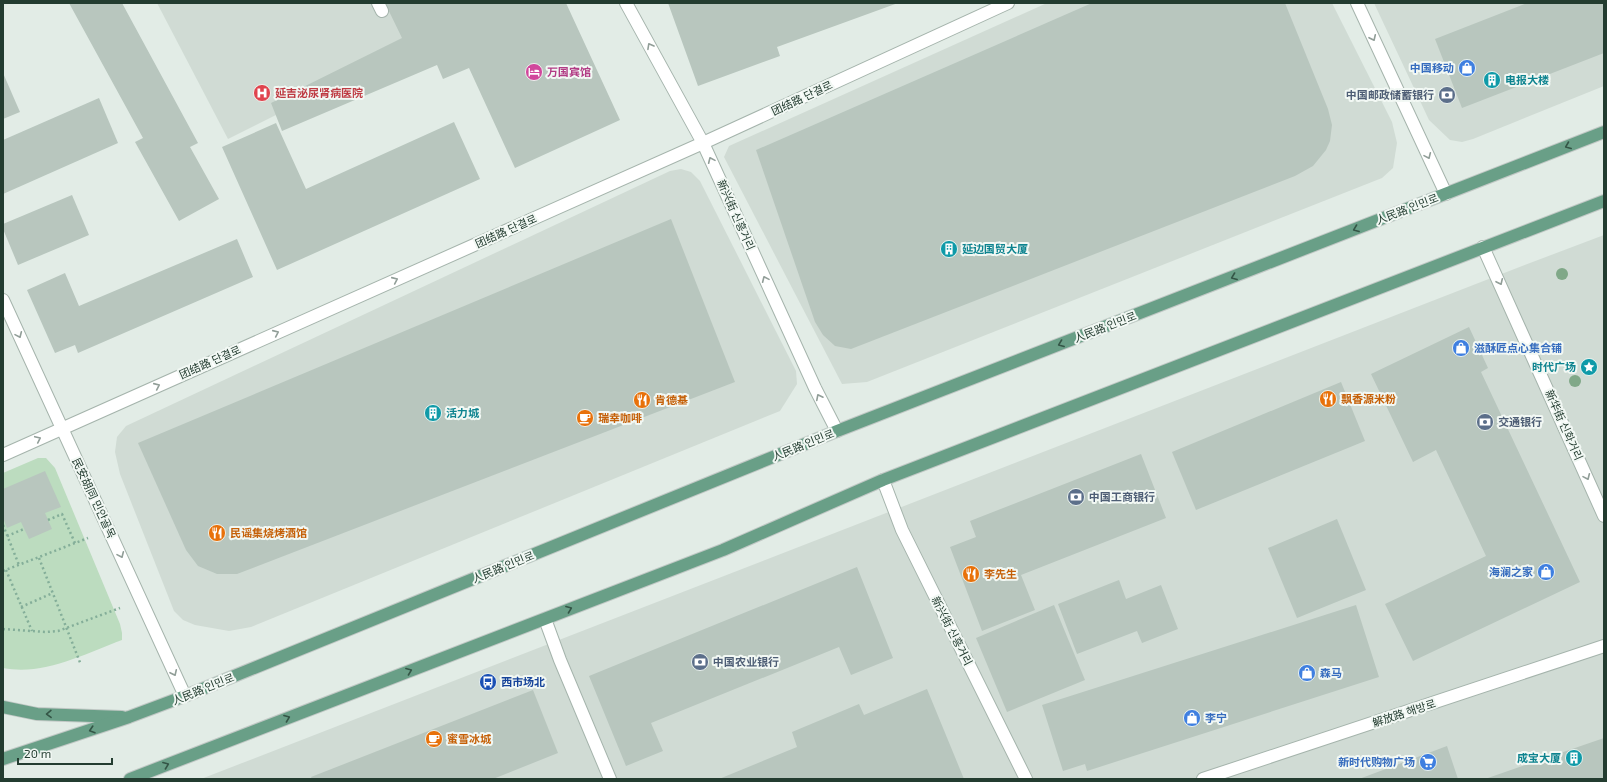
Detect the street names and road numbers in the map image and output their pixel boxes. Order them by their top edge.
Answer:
street label: 团结路 단결로 [769,78,834,117]
street label: 新兴街 신흥거리 [715,177,758,252]
street label: 人民路 인민로 [1374,191,1440,226]
street label: 团结路 단결로 [473,211,539,250]
street label: 人民路 인민로 [1072,309,1138,344]
street label: 团结路 단결로 [177,342,243,381]
street label: 新华街 신화거리 [1543,387,1586,462]
street label: 人民路 인민로 [770,426,836,463]
street label: 民安胡同 민안골목 [70,456,119,540]
street label: 人民路 인민로 [470,548,536,585]
street label: 新兴街 신흥거리 [929,594,975,668]
street label: 人民路 인민로 [170,670,236,707]
street label: 解放路 해방로 [1371,696,1437,729]

